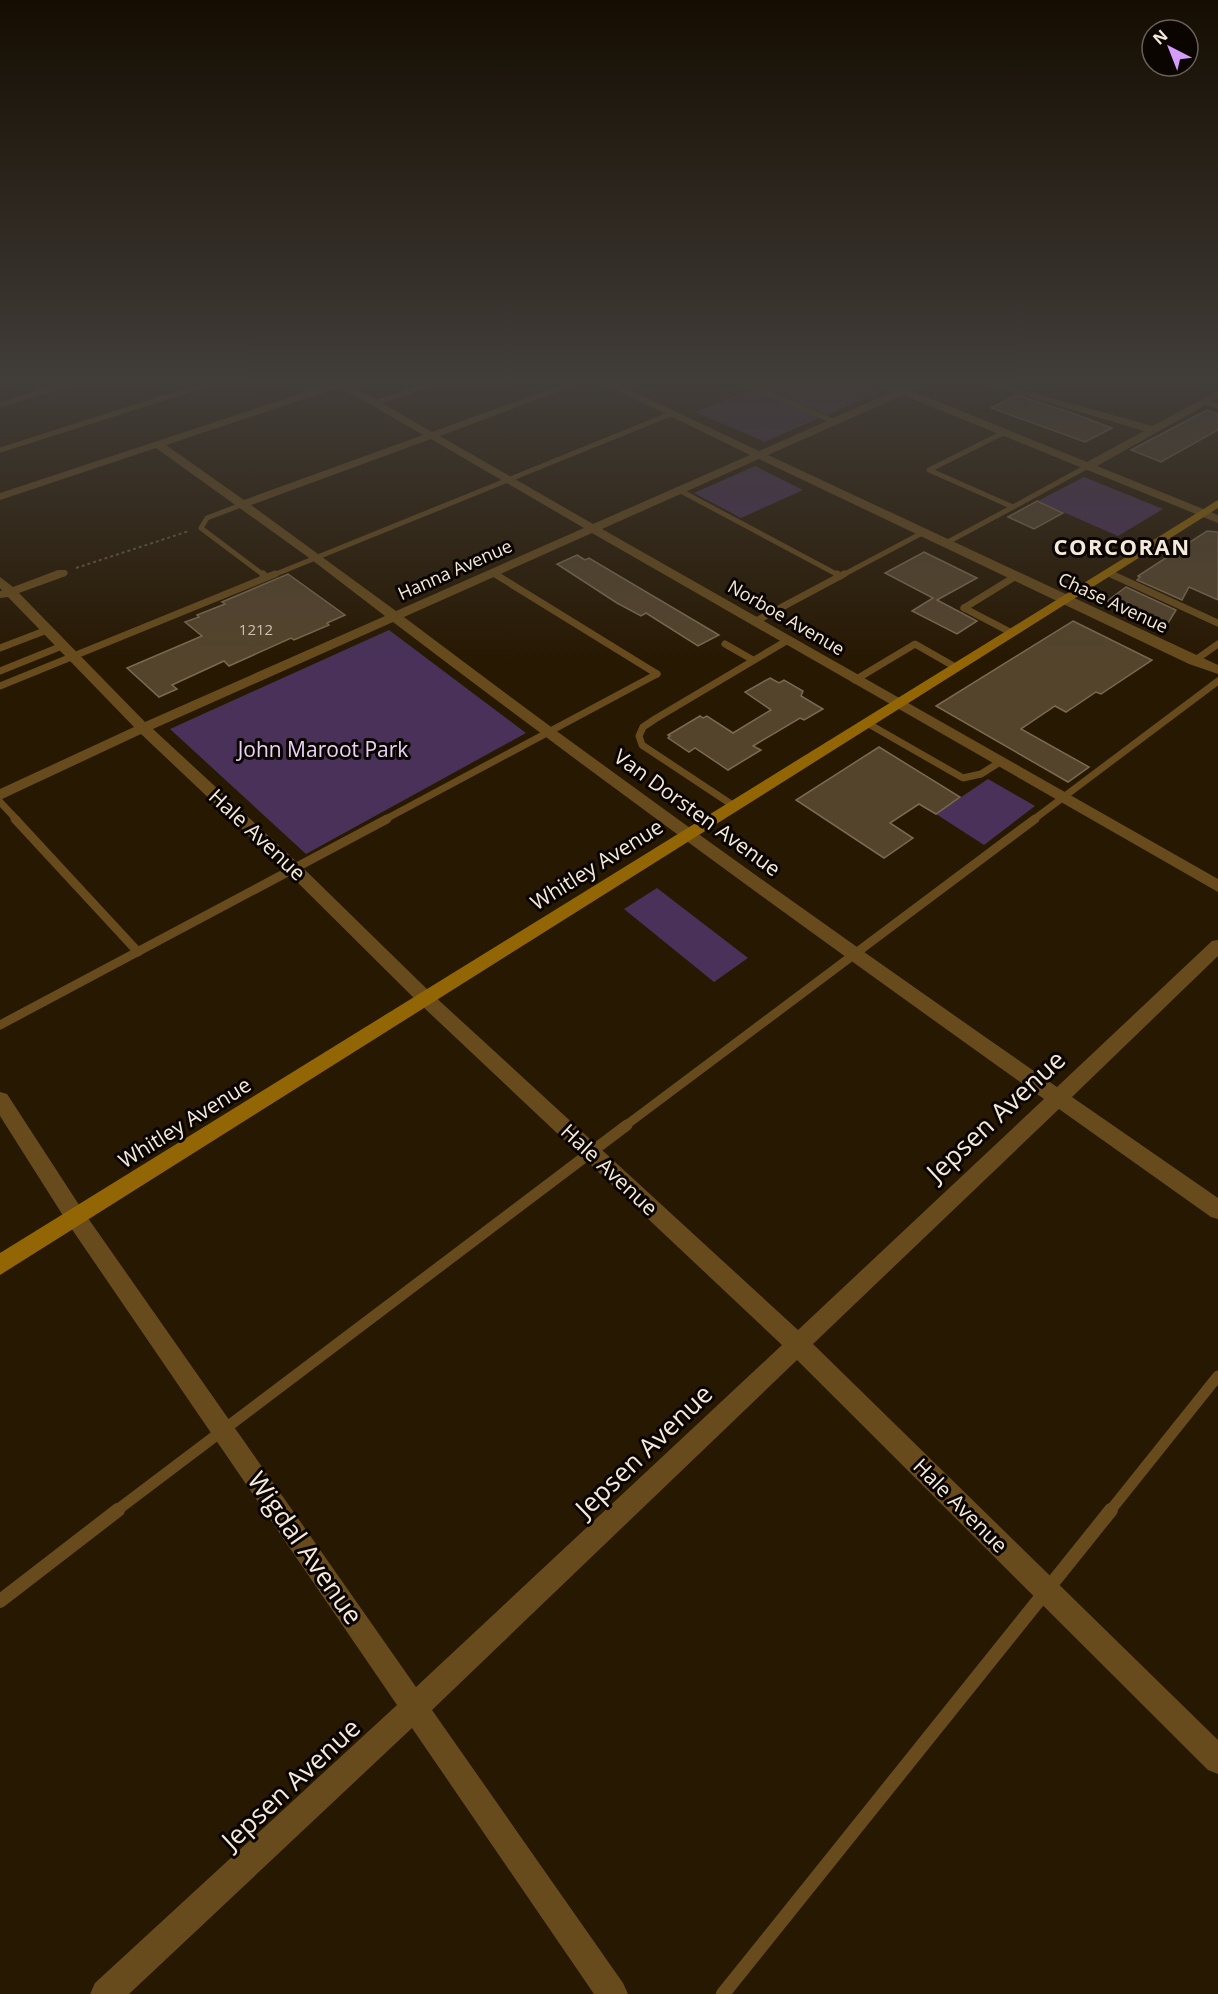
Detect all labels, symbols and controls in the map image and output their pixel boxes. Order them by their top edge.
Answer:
north arrow [1140,18,1200,78]
text: N [1148,24,1172,49]
district label: CORCORAN [1053,531,1191,561]
street label: Hanna Avenue [394,533,516,605]
street label: Chase Avenue [1055,566,1172,638]
street label: Norboe Avenue [724,574,849,660]
house number: 1212 [239,619,273,639]
park label: John Maroot Park [236,735,408,763]
street label: Van Dorsten Avenue [609,742,787,882]
street label: Hale Avenue [203,782,312,886]
street label: Whitley Avenue [525,812,668,916]
street label: Jepsen Avenue [916,1042,1073,1191]
street label: Whitley Avenue [113,1070,256,1174]
street label: Hale Avenue [555,1117,664,1221]
street label: Jepsen Avenue [565,1376,720,1527]
street label: Hale Avenue [907,1452,1014,1559]
street label: Wigdal Avenue [240,1464,372,1631]
street label: Jepsen Avenue [211,1710,368,1859]

